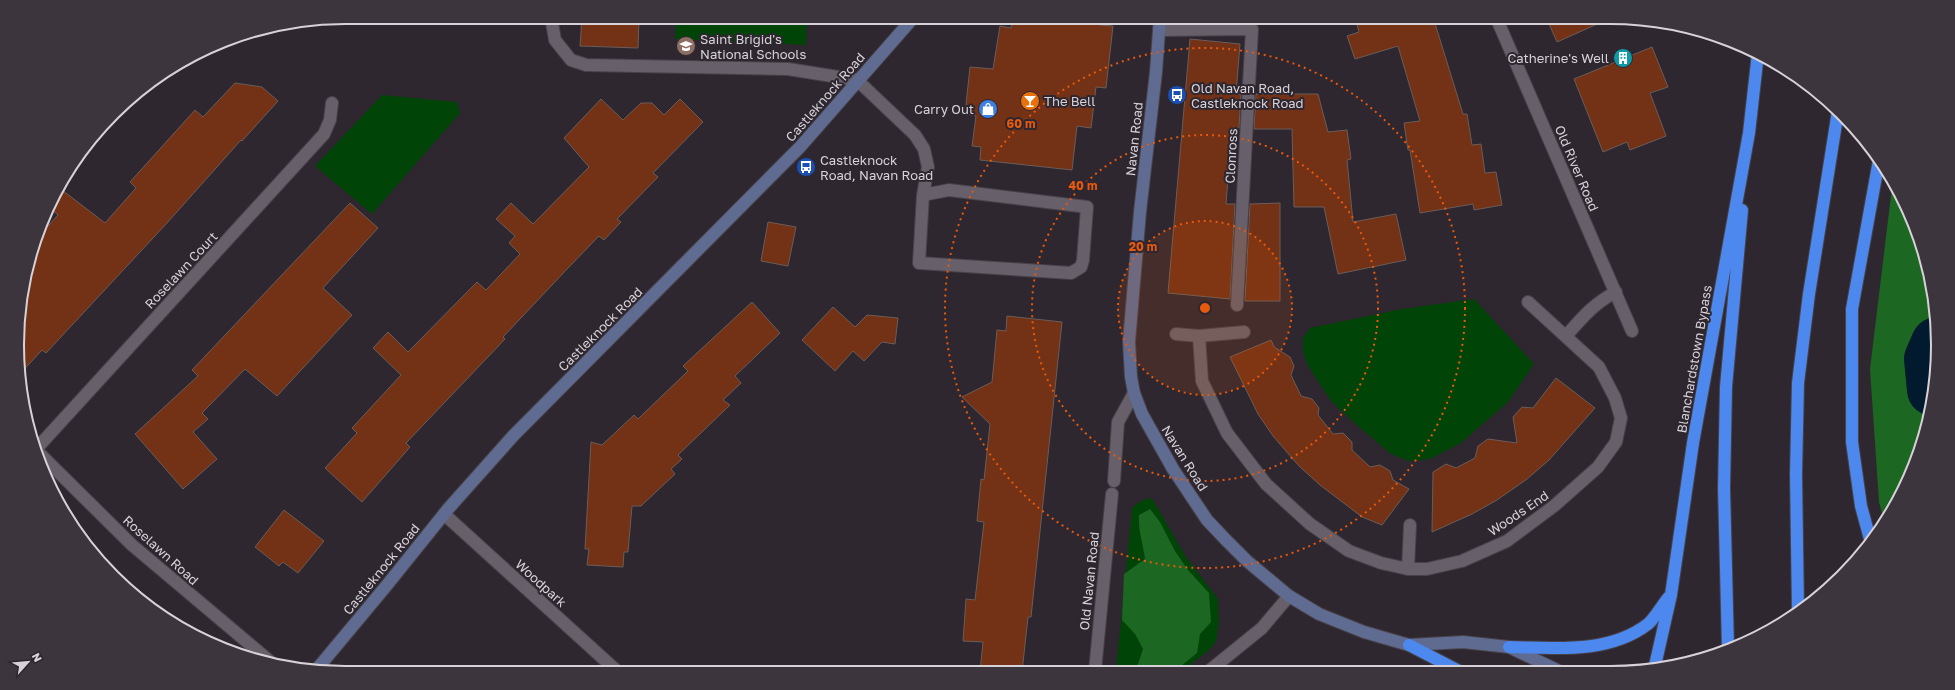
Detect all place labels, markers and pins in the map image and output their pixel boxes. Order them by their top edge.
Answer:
place label: Saint Brigid's National Schools [700,31,806,62]
school or university icon: Saint Brigid's National Schools [675,35,697,57]
building icon: Catherine's Well [1612,47,1634,69]
place label: Catherine's Well [1507,50,1609,66]
place label: Old Navan Road, Castleknock Road [1191,80,1304,111]
bus stop icon: Old Navan Road, Castleknock Road [1166,84,1188,106]
bar icon: The Bell [1019,90,1041,112]
place label: The Bell [1044,93,1095,109]
shop icon: Carry Out [977,98,999,120]
place label: Carry Out [914,101,974,117]
place label: Castleknock Road, Navan Road [820,152,933,183]
bus stop icon: Castleknock Road, Navan Road [795,156,817,178]
centre of rings [1198,301,1212,315]

